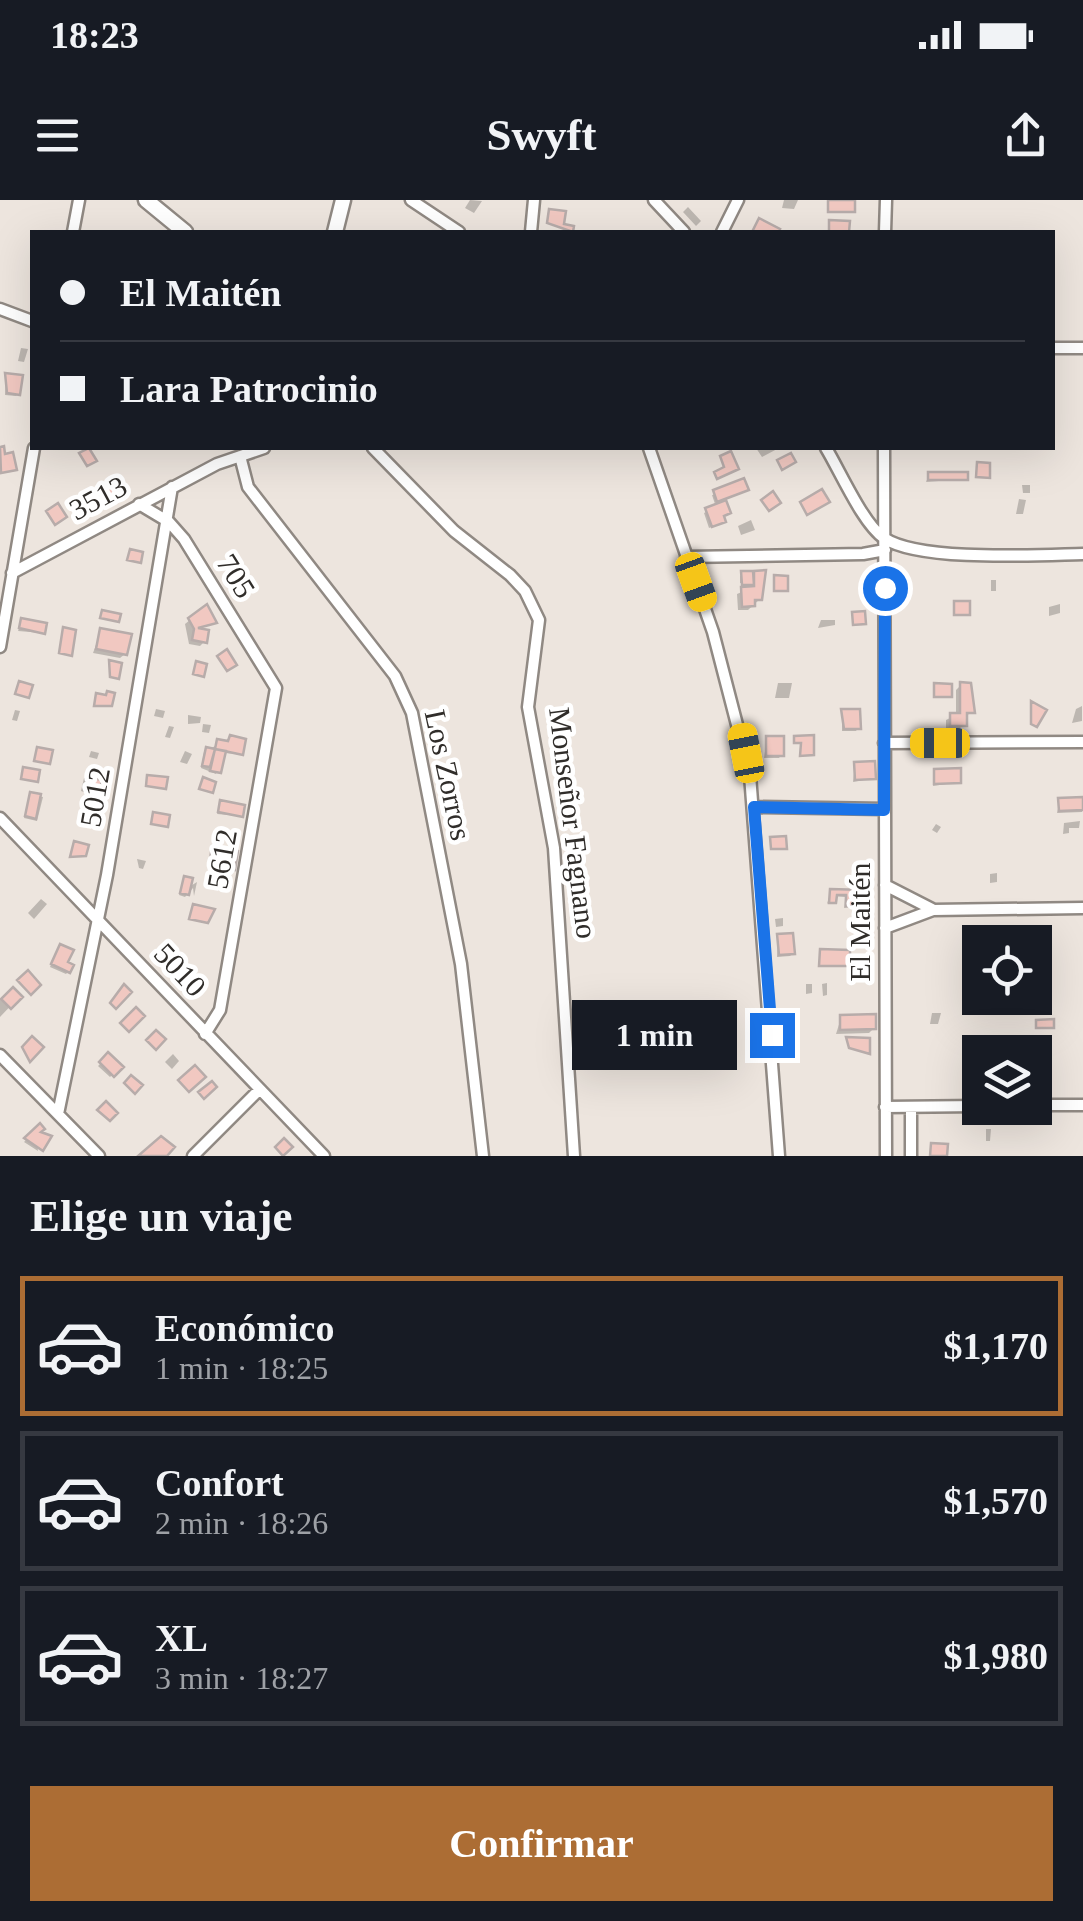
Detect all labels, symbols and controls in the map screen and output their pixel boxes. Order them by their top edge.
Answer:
text: 18:23 [50,14,139,56]
icon: menu [30,108,85,163]
icon: share [998,108,1053,163]
text: Swyft [487,110,597,160]
text: El Maitén [120,272,281,314]
text: Lara Patrocinio [120,368,378,410]
street label: 3513 [64,469,132,526]
street label: 705 [211,548,262,604]
car [672,549,720,615]
route start [863,566,908,611]
street label: Monseñor Fagnano [543,706,604,940]
street label: Los Zorros [419,707,478,843]
car [726,721,766,785]
car [910,728,970,758]
street label: 5012 [73,765,116,829]
street label: 5612 [200,827,243,891]
street label: El Maitén [843,862,876,982]
map controls [962,925,1052,1125]
button: locate [962,925,1052,1015]
street label: 5010 [148,936,213,1003]
callout: 1 min [572,1000,737,1070]
route end [750,1013,795,1058]
text: 1 min [616,1017,693,1053]
button: layers [962,1035,1052,1125]
text: Elige un viaje [30,1191,293,1241]
icon: car [35,1301,125,1391]
text: Económico [155,1307,334,1349]
text: $1,170 [944,1325,1048,1367]
text: 1 min · 18:25 [155,1350,328,1386]
icon: car [35,1456,125,1546]
text: Confort [155,1462,284,1504]
text: $1,570 [944,1480,1048,1522]
text: 2 min · 18:26 [155,1505,328,1541]
icon: car [35,1611,125,1701]
text: XL [155,1617,208,1659]
text: $1,980 [944,1635,1048,1677]
text: 3 min · 18:27 [155,1660,328,1696]
button: Confirmar [30,1786,1053,1901]

